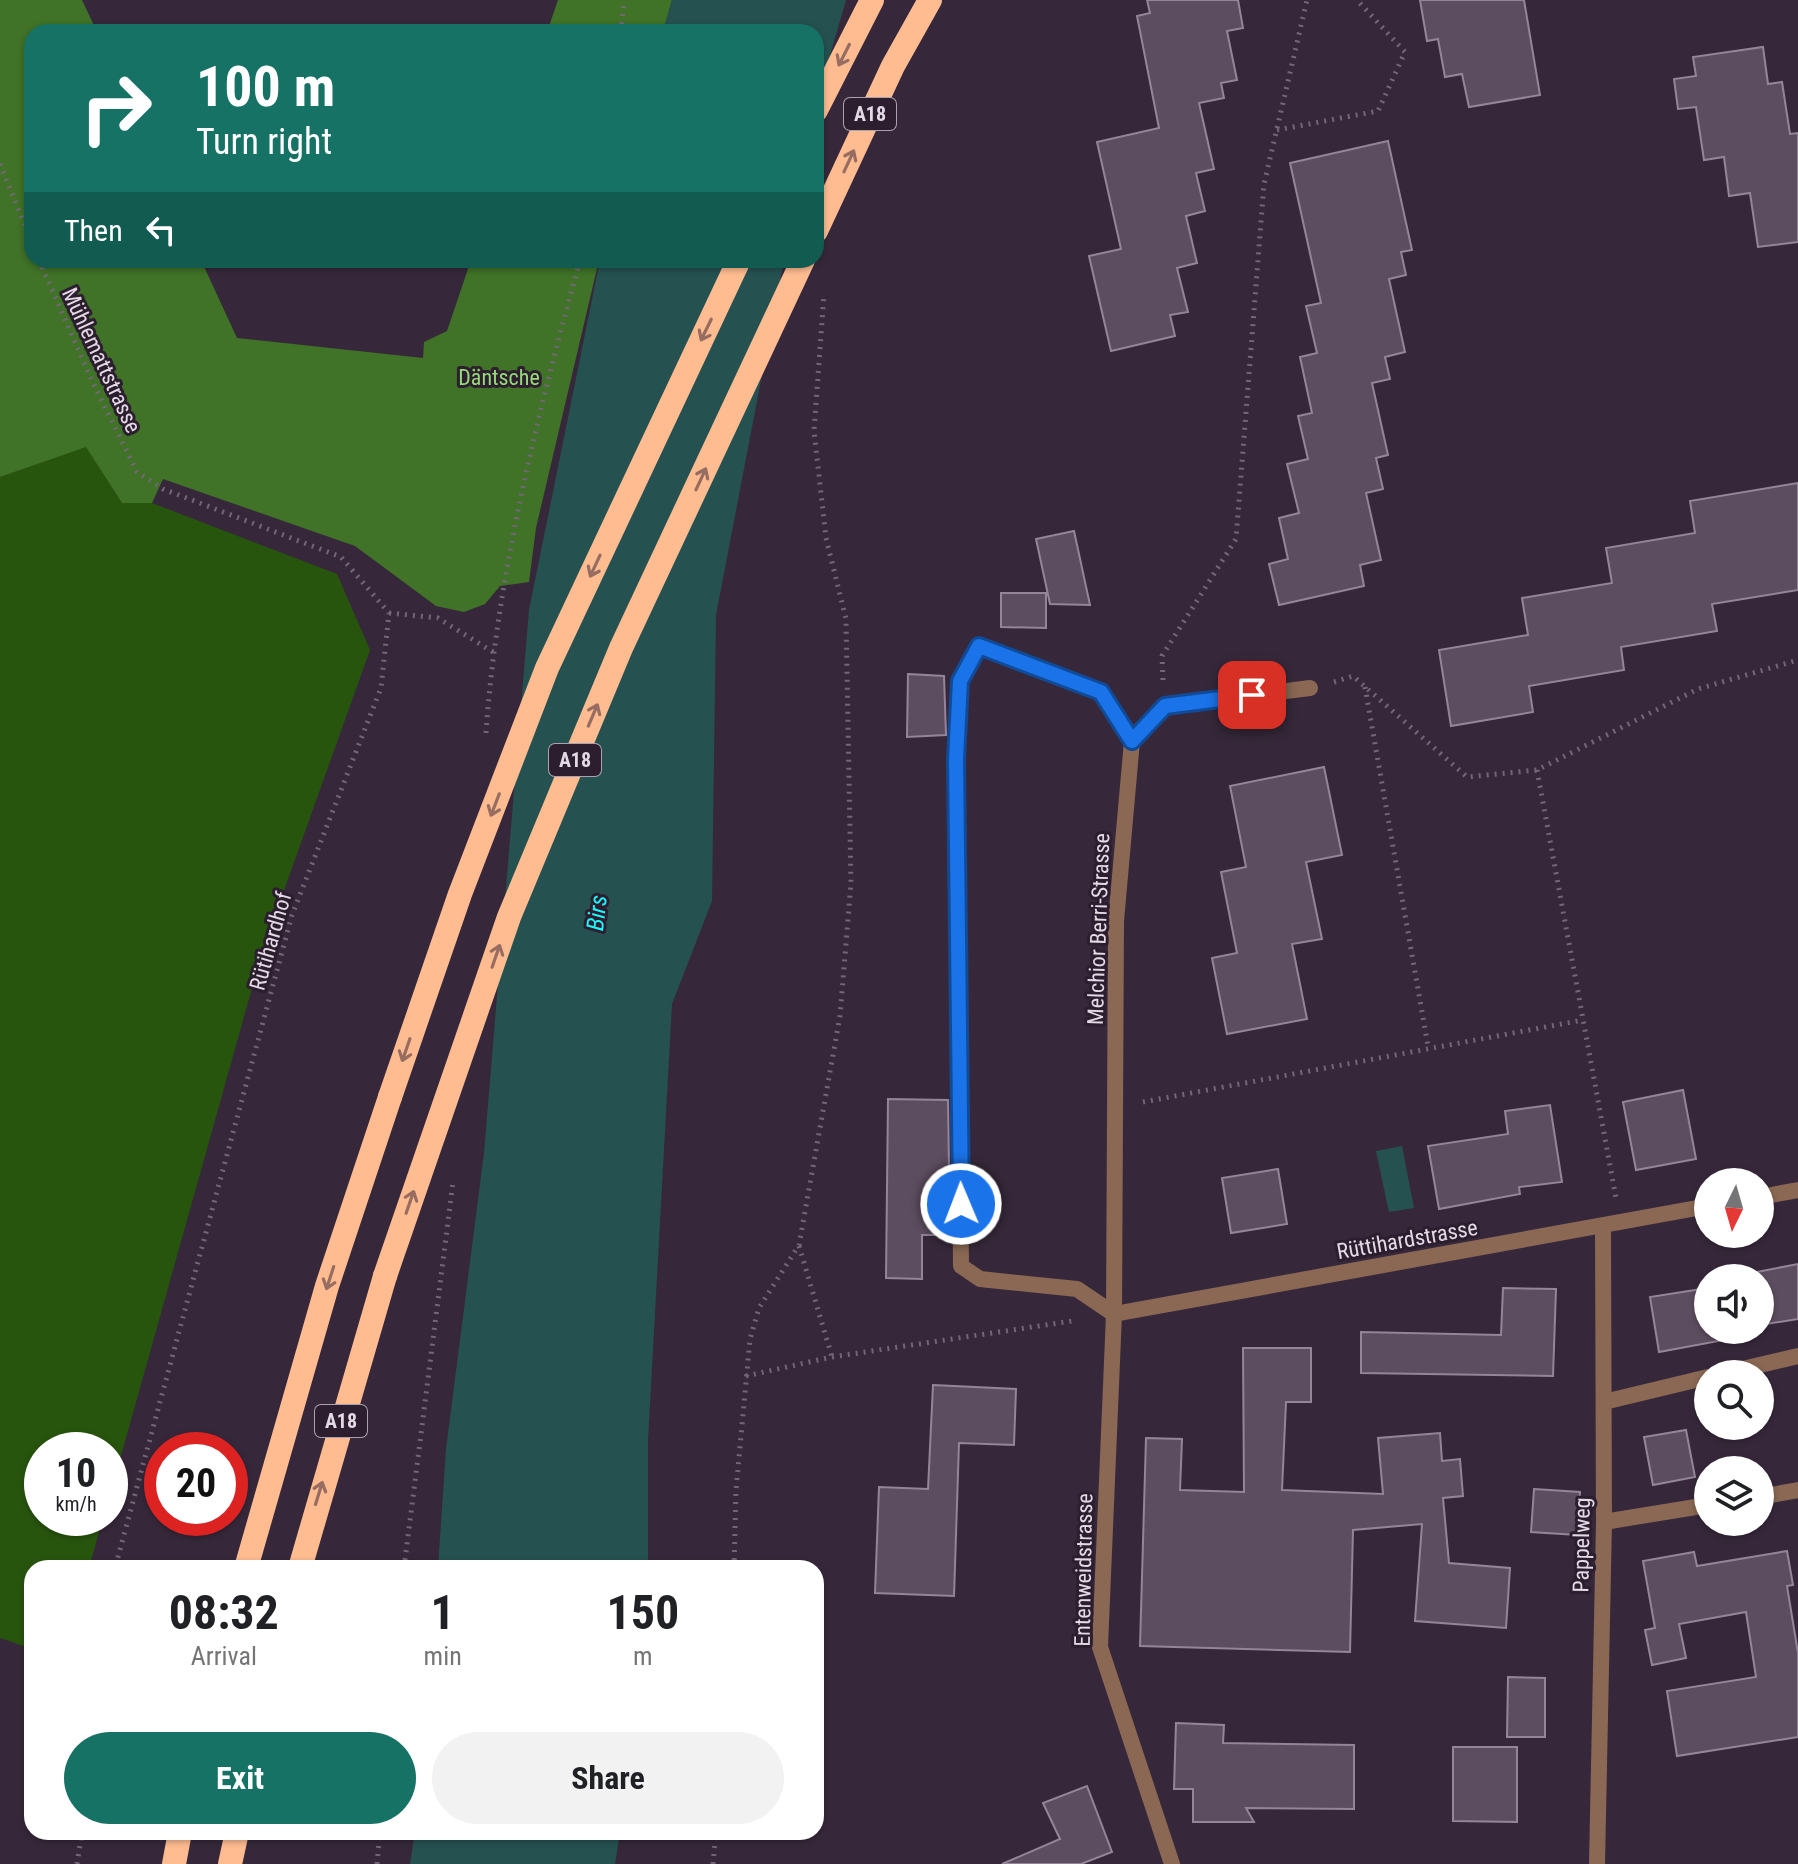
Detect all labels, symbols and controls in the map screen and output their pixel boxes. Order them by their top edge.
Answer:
one-way arrow [836,42,851,66]
text: 100 m [196,54,335,120]
icon: right [64,56,168,160]
road number: A18 [844,98,896,130]
text: Turn right [196,121,332,163]
one-way arrow [842,149,857,173]
icon: left [139,208,183,252]
text: Then [64,213,123,248]
street label: Mühlemattstrasse [57,284,146,437]
one-way arrow [698,318,713,342]
park label: Däntsche [458,365,540,390]
one-way arrow [694,467,709,491]
one-way arrow [587,553,602,577]
pin [1218,661,1286,729]
icon: arrive [1230,673,1274,717]
one-way arrow [587,703,601,728]
road number: A18 [549,744,601,776]
one-way arrow [487,792,501,817]
street label: Melchior Berri-Strasse [1083,833,1114,1025]
street label: Rütihardhof [245,889,296,993]
water label: Birs [581,894,613,932]
one-way arrow [489,944,504,969]
one-way arrow [398,1037,413,1062]
position arrow [919,1162,1003,1246]
north arrow [1694,1168,1774,1248]
map controls [1694,1168,1774,1536]
one-way arrow [404,1190,419,1215]
street label: Rüttihardstrasse [1335,1215,1480,1264]
button: sound [1694,1264,1774,1344]
one-way arrow [321,1265,336,1290]
button: search [1694,1360,1774,1440]
road number: A18 [315,1405,367,1437]
speed limit sign: 20 [144,1432,248,1536]
text: 10 [56,1450,96,1497]
button: layers [1694,1456,1774,1536]
one-way arrow [312,1480,327,1506]
text: km/h [55,1492,97,1516]
street label: Entenweidstrasse [1070,1493,1097,1647]
street label: Pappelweg [1568,1497,1595,1593]
text: 08:32 [169,1584,279,1641]
text: 1 [431,1584,455,1641]
text: 150 [606,1584,679,1641]
text: Arrival [191,1641,257,1671]
text: min [424,1641,462,1671]
text: m [633,1641,653,1671]
button: Exit [64,1732,416,1824]
button: Share [432,1732,784,1824]

